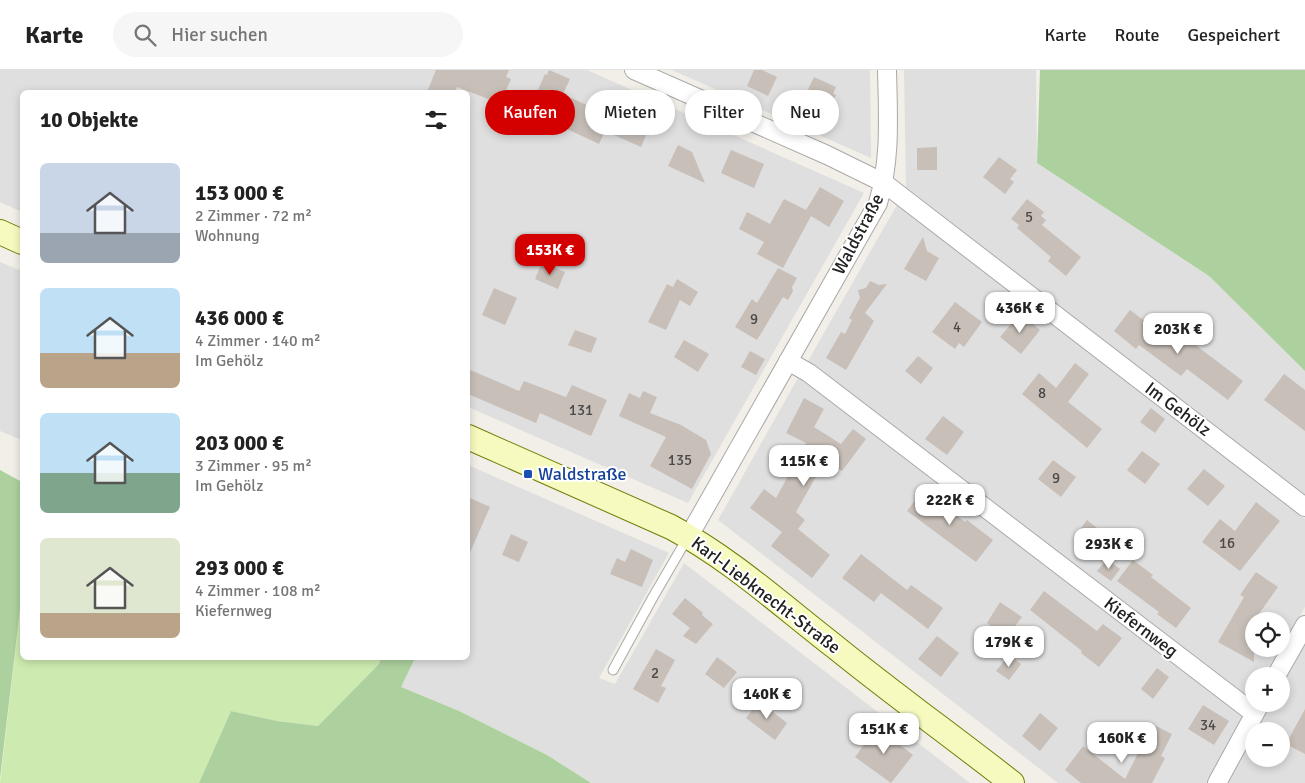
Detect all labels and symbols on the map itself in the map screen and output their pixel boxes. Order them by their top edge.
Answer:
street label: Waldstraße [827,190,889,278]
house number: 5 [1025,208,1033,226]
pin: 153K € [509,234,591,276]
pin: 436K € [979,292,1061,334]
house number: 9 [750,310,758,328]
pin: 203K € [1137,312,1219,355]
house number: 4 [953,318,961,336]
street label: Im Gehölz [1141,377,1215,441]
house number: 8 [1038,384,1046,402]
house number: 131 [569,401,593,419]
pin: 115K € [763,444,845,487]
house number: 135 [668,451,692,469]
place label: Waldstraße [538,463,627,485]
marker: Waldstraße [522,468,534,480]
house number: 9 [1052,469,1060,487]
pin: 222K € [909,484,991,526]
pin: 293K € [1068,528,1150,570]
street label: Karl-Liebknecht-Straße [687,532,845,658]
house number: 16 [1219,534,1235,552]
street label: Kiefernweg [1100,592,1182,662]
pin: 179K € [968,626,1050,668]
house number: 2 [651,664,659,682]
pin: 140K € [726,678,808,720]
pin: 151K € [843,712,925,755]
house number: 34 [1200,716,1216,734]
pin: 160K € [1081,722,1163,764]

